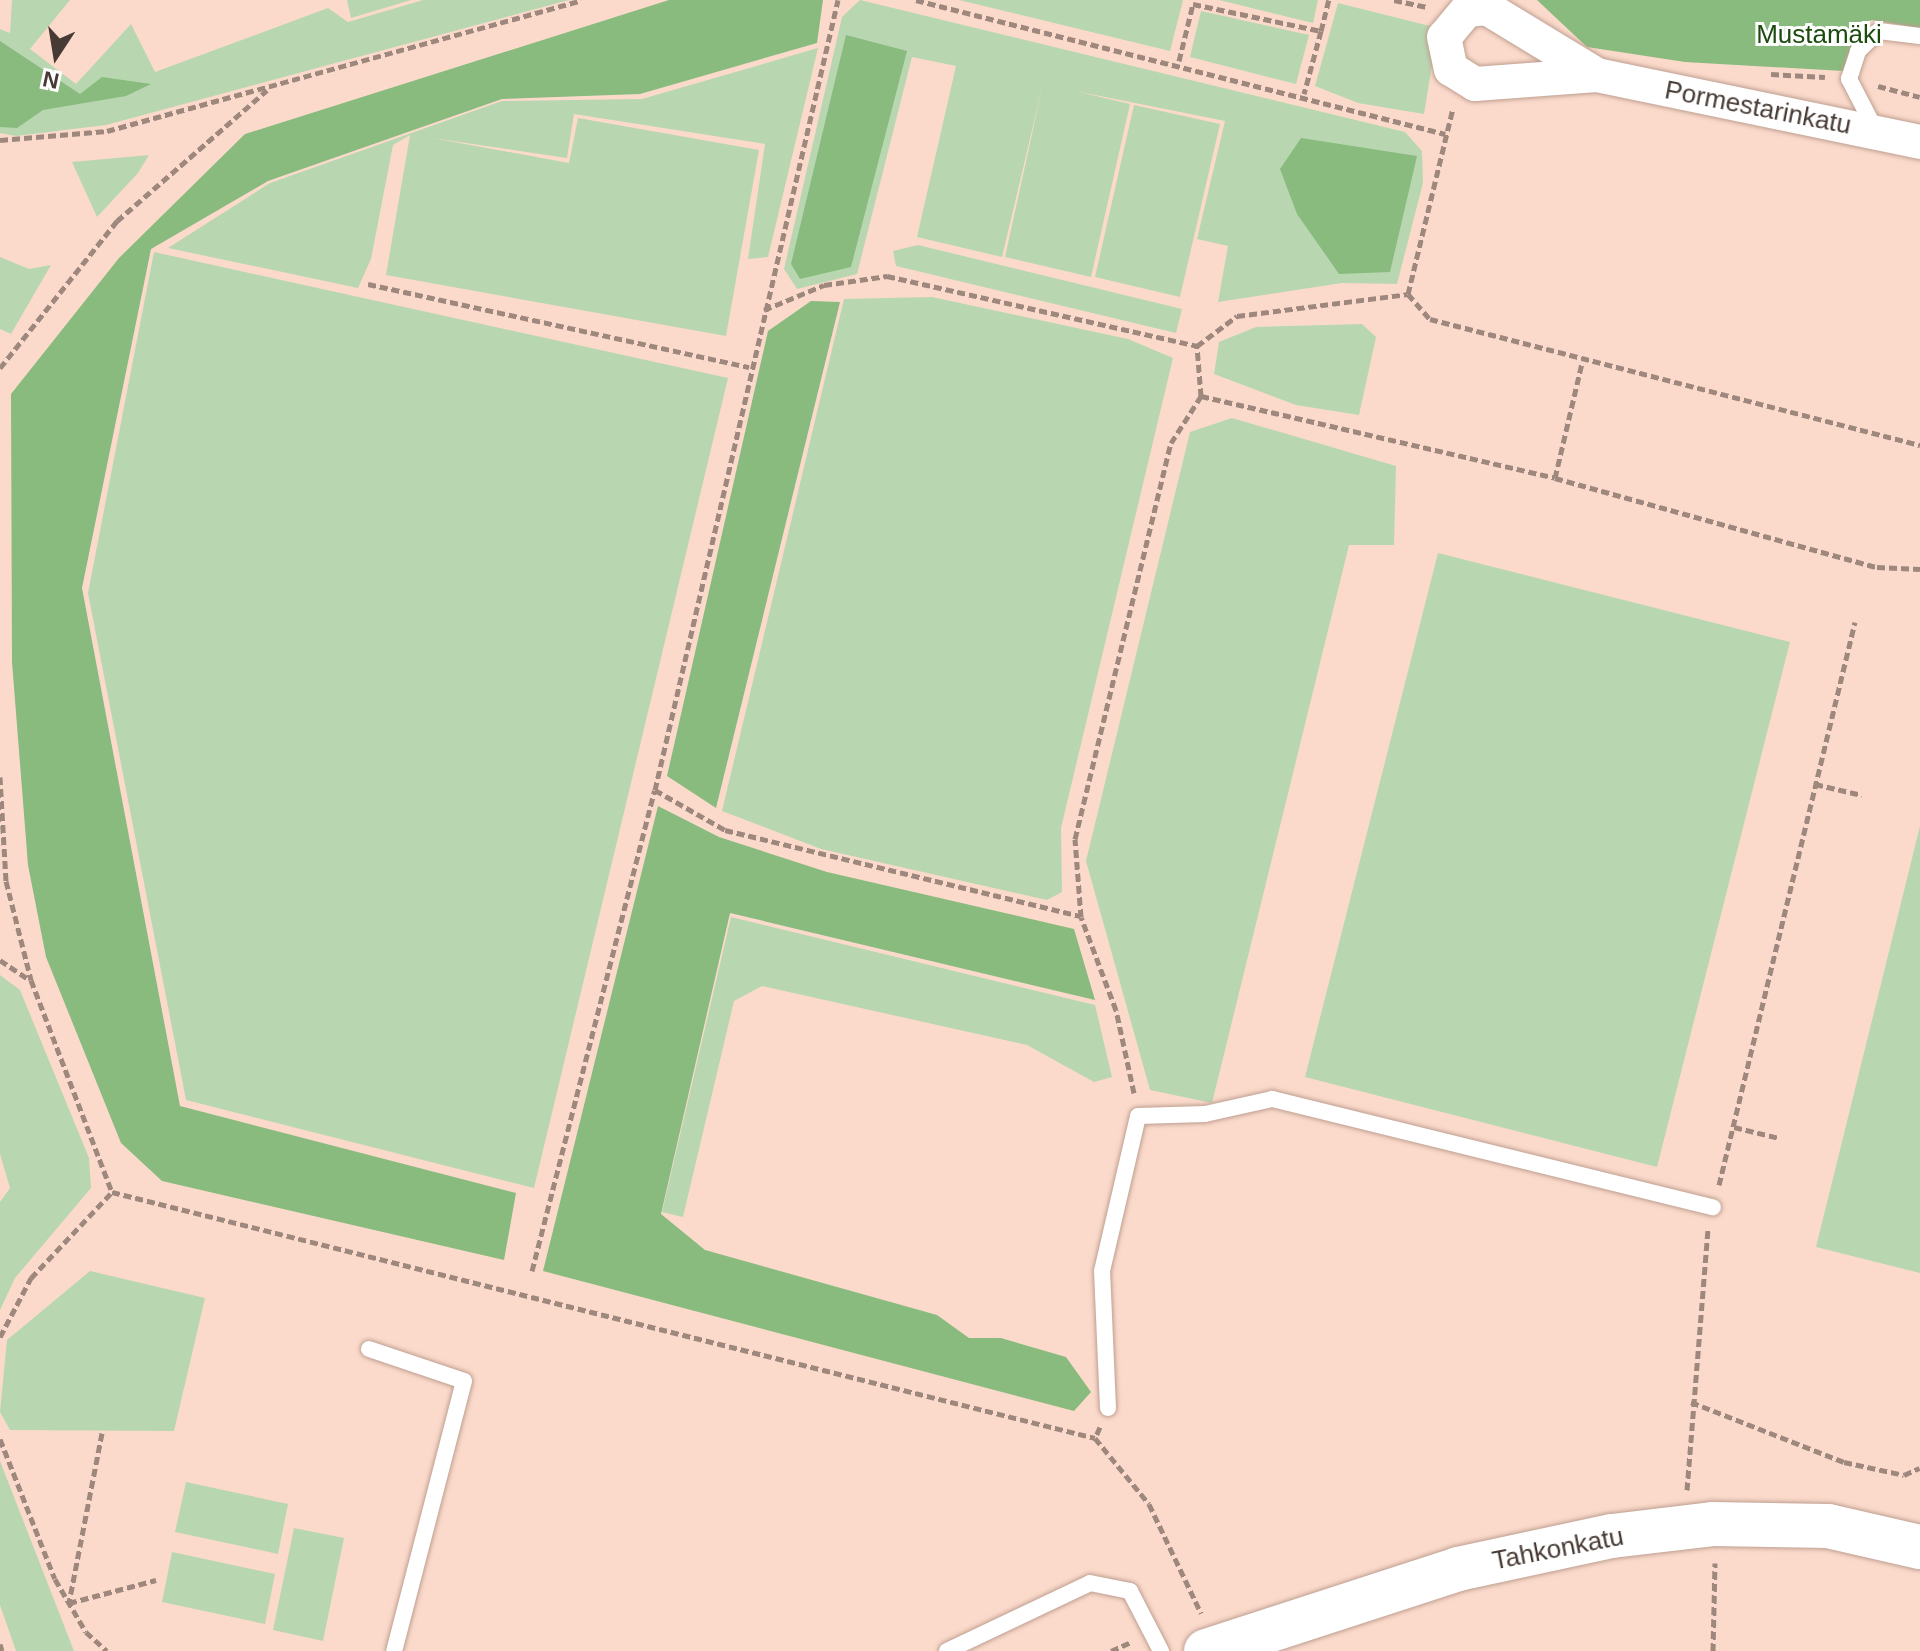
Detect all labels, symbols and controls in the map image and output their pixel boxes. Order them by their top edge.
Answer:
north arrow [16,16,96,96]
park label: Mustamäki [1756,19,1882,51]
text: N [41,66,61,94]
street label: Pormestarinkatu [1662,75,1854,141]
street label: Tahkonkatu [1490,1521,1626,1577]

